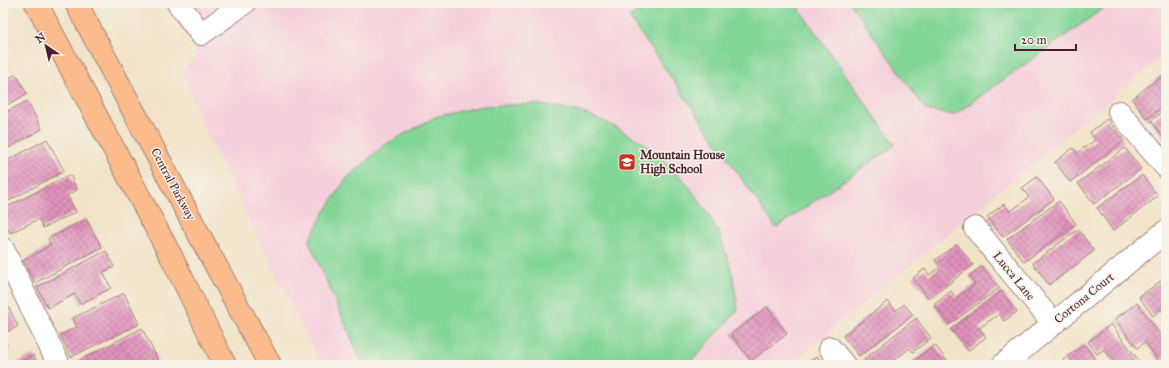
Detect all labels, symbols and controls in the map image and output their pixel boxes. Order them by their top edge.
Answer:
north arrow [26,26,66,66]
scale bar [1015,26,1076,52]
text: N [33,30,49,46]
text: 20 m [1021,33,1047,47]
street label: Central Parkway [148,146,198,223]
place label: Mountain House High School [640,148,725,177]
school or university icon: Mountain House High School [617,152,637,172]
street label: Lucca Lane [990,249,1038,303]
street label: Cortona Court [1051,269,1117,326]

